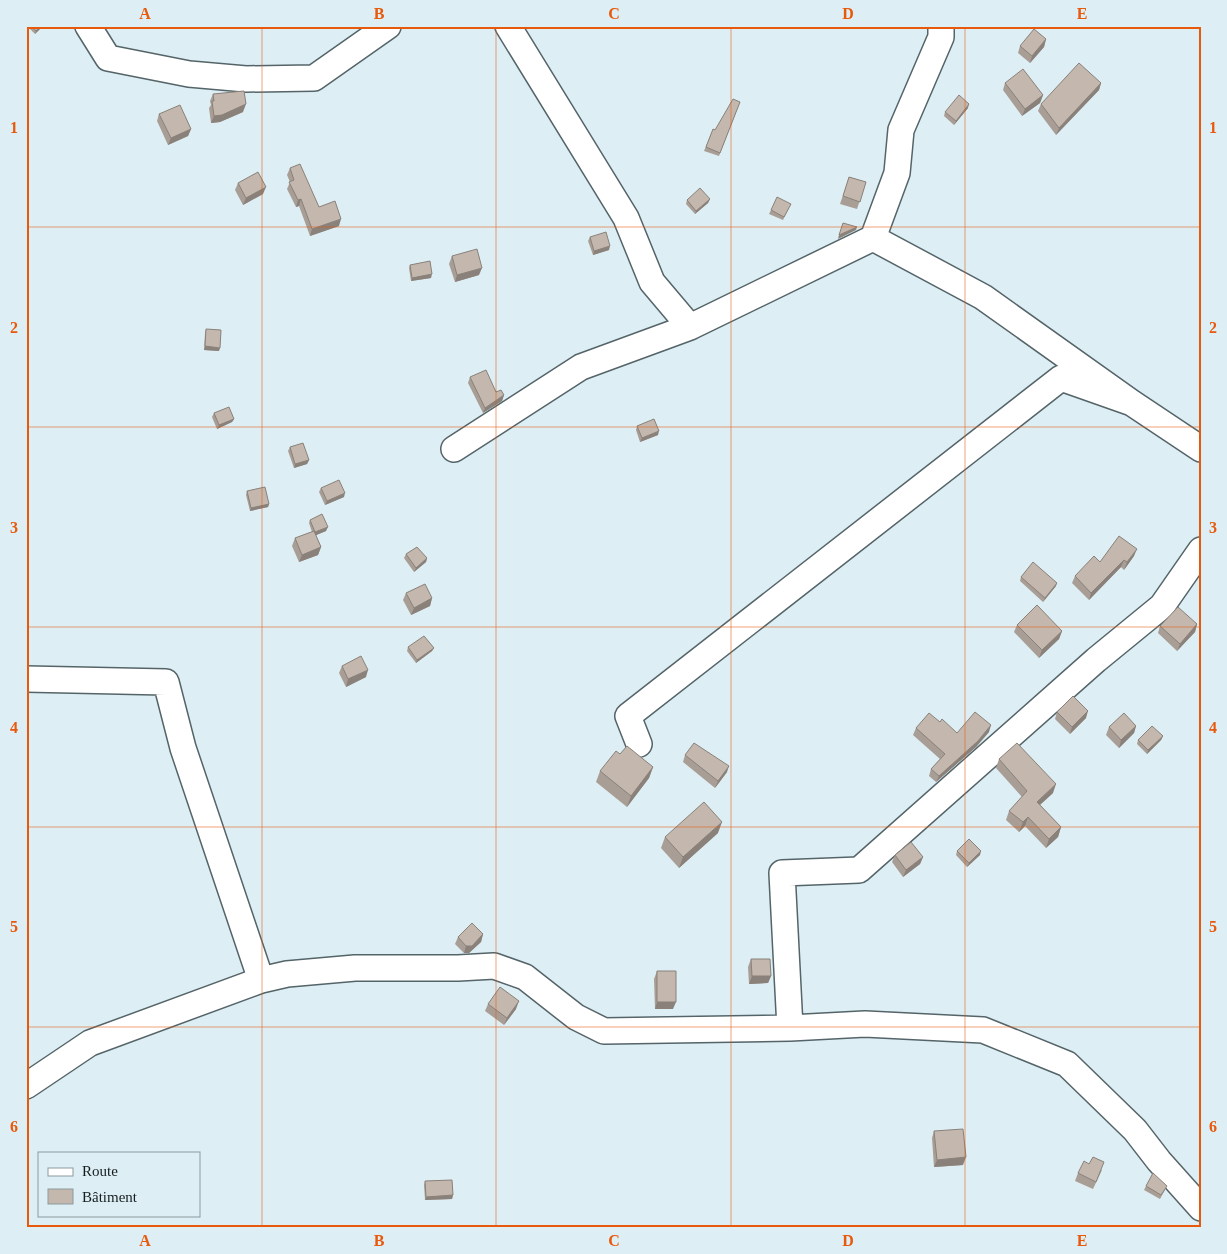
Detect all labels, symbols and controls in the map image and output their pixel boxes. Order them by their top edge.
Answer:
text: A [139,5,151,22]
text: B [374,5,385,22]
text: C [608,5,620,22]
text: D [842,5,854,22]
text: E [1077,5,1087,22]
text: 1 [10,119,18,136]
text: 1 [1209,119,1217,136]
text: 2 [10,319,18,336]
text: 2 [1209,319,1217,336]
text: 3 [10,519,18,536]
text: 3 [1209,519,1217,536]
text: 4 [10,719,18,736]
text: 4 [1209,719,1217,736]
text: 5 [10,918,18,935]
text: 5 [1209,918,1217,935]
text: 6 [10,1118,18,1135]
text: 6 [1209,1118,1217,1135]
legend [38,1152,200,1216]
text: Route [82,1163,118,1179]
text: Bâtiment [82,1189,138,1205]
text: A [139,1232,151,1249]
text: B [374,1232,385,1249]
text: C [608,1232,620,1249]
text: D [842,1232,854,1249]
text: E [1077,1232,1087,1249]

